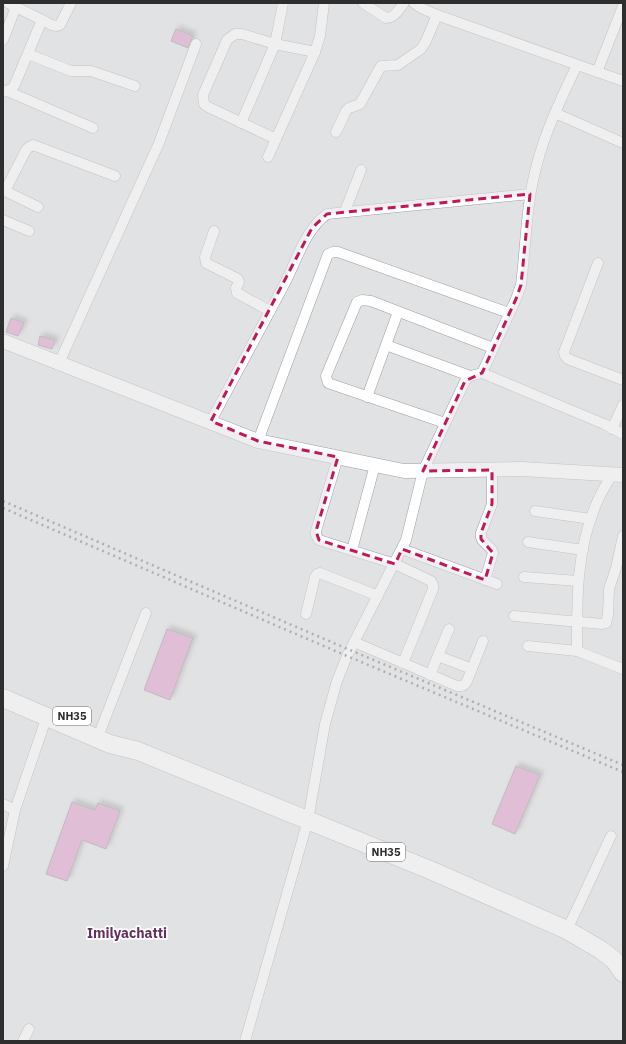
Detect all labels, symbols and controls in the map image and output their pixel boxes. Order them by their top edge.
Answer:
road number: NH35 [53,707,91,725]
road number: NH35 [367,843,405,861]
district label: Imilyachatti [87,924,167,942]

